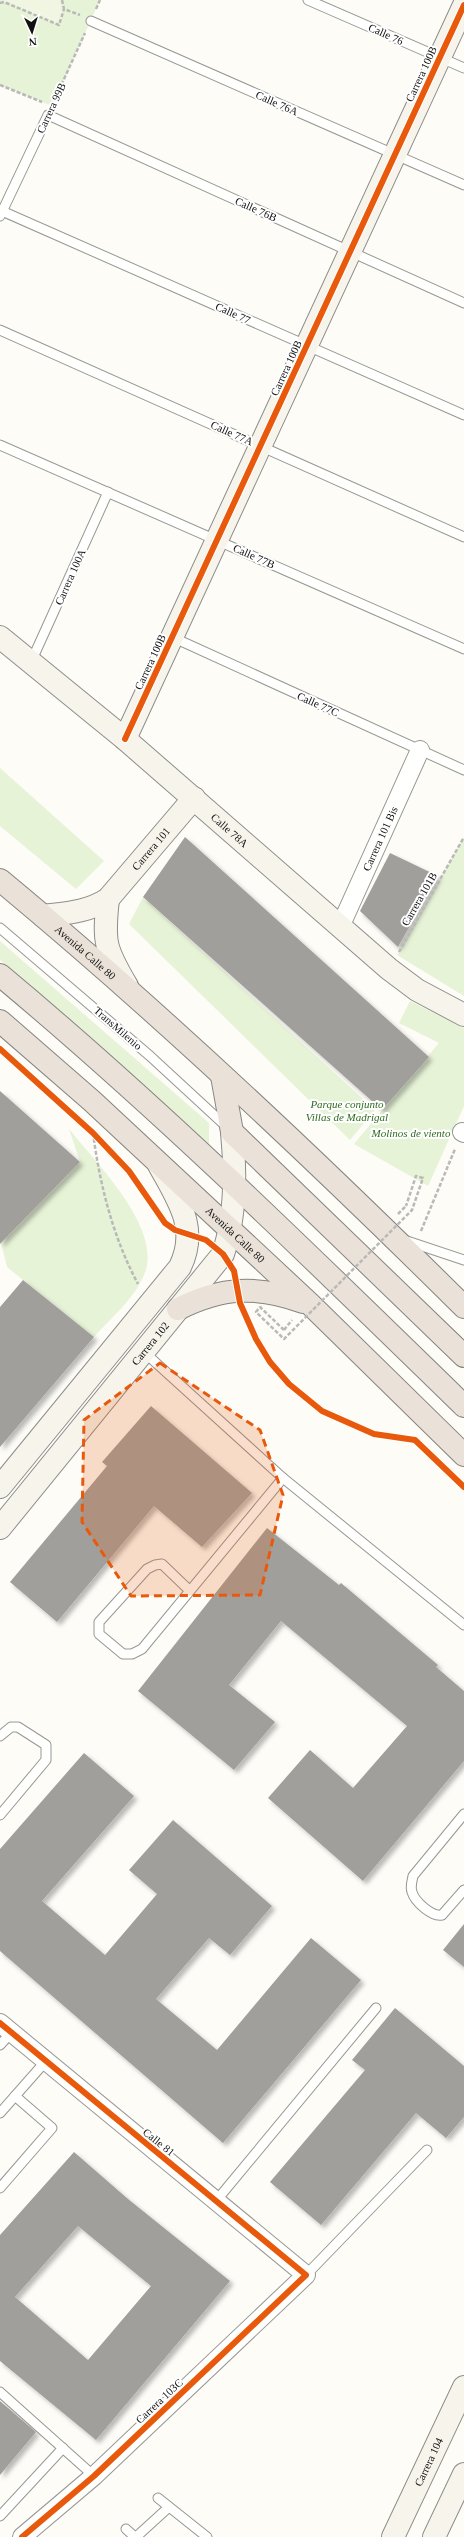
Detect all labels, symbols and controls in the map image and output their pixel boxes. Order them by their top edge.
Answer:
north arrow [12,12,52,52]
street label: Calle 76 [367,21,406,47]
text: N [28,36,37,48]
street label: Carrera 100B [403,44,439,104]
street label: Carrera 99B [34,81,68,135]
street label: Calle 76A [254,88,300,118]
street label: Calle 76B [233,195,279,223]
street label: Calle 77 [214,300,253,326]
street label: Carrera 100B [268,338,304,398]
street label: Calle 77A [209,418,255,448]
street label: Calle 77B [231,542,277,570]
street label: Carrera 100A [52,547,88,607]
street label: Carrera 100B [132,632,168,692]
street label: Calle 77C [295,690,341,718]
street label: Carrera 101 Bis [360,804,400,873]
street label: Calle 78A [209,811,250,849]
street label: Carrera 101 [129,825,172,872]
street label: Carrera 101B [399,870,439,928]
street label: Avenida Calle 80 [53,923,119,982]
street label: TransMilenio [92,1004,145,1052]
park label: Parque conjunto Villas de Madrigal [306,1098,388,1123]
park label: Molinos de viento [371,1127,451,1139]
street label: Avenida Calle 80 [203,1204,268,1265]
street label: Carrera 102 [129,1319,171,1367]
street label: Calle 81 [141,2126,177,2158]
street label: Carrera 103C [133,2376,185,2426]
street label: Carrera 104 [412,2435,445,2488]

